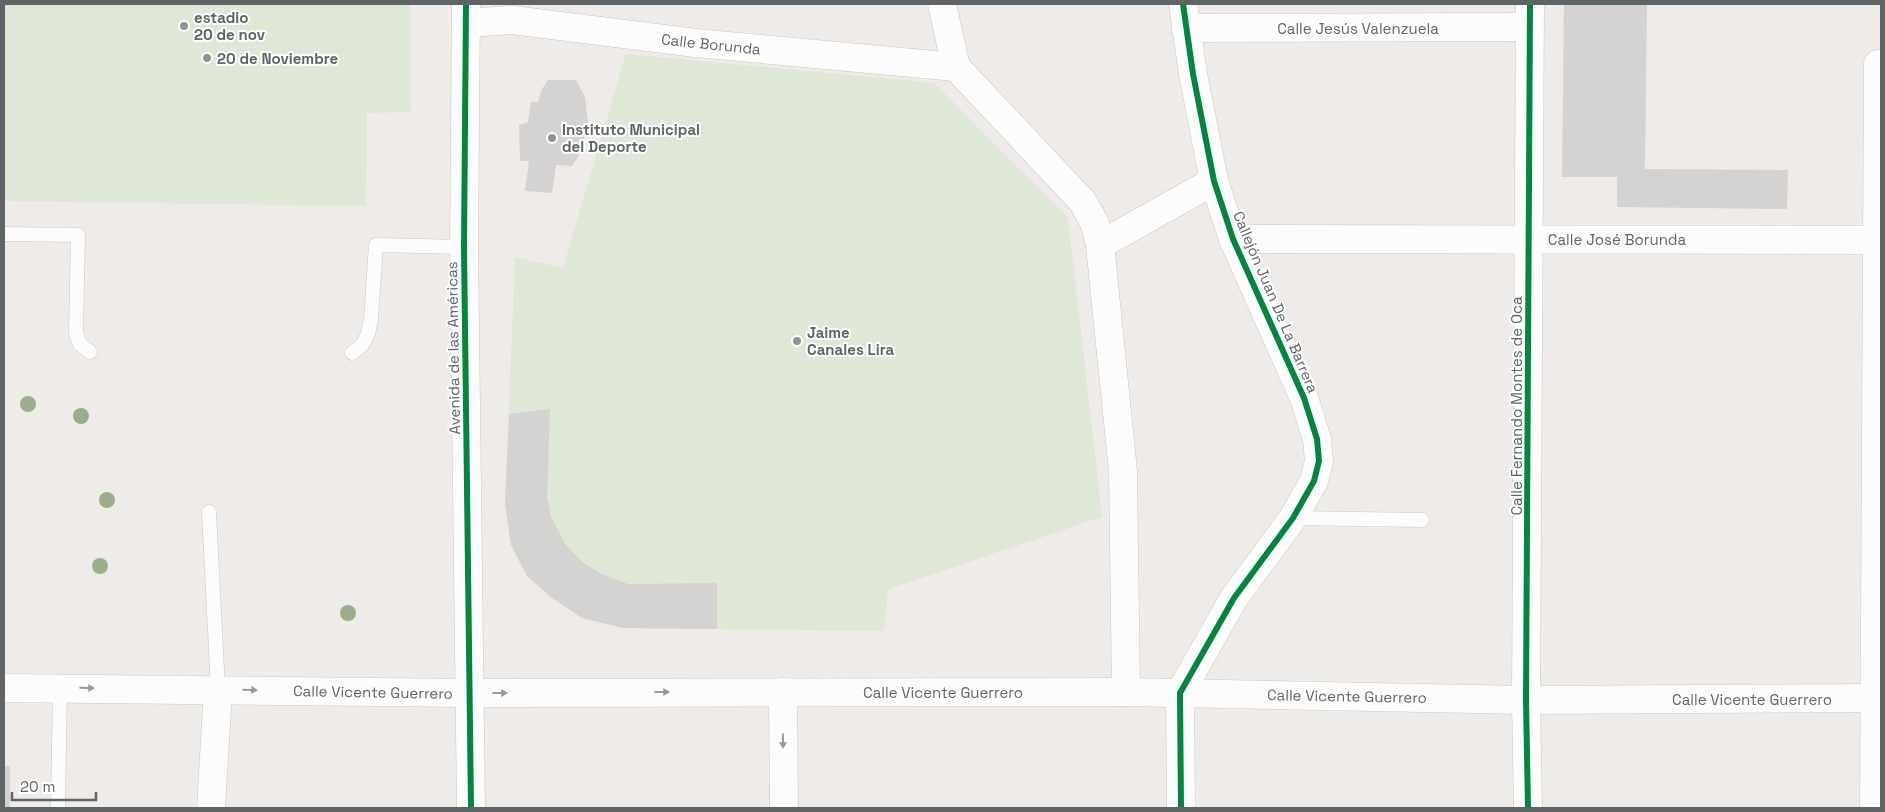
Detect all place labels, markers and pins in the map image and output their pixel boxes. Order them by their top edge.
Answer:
place label: estadio 20 de nov [194,8,265,44]
marker: estadio 20 de nov [178,20,190,32]
place label: 20 de Noviembre [217,49,338,68]
marker: 20 de Noviembre [201,52,213,64]
place label: Instituto Municipal del Deporte [562,120,700,156]
marker: Instituto Municipal del Deporte [546,132,558,144]
place label: Jaime Canales Lira [807,323,894,359]
marker: Jaime Canales Lira [791,335,803,347]

